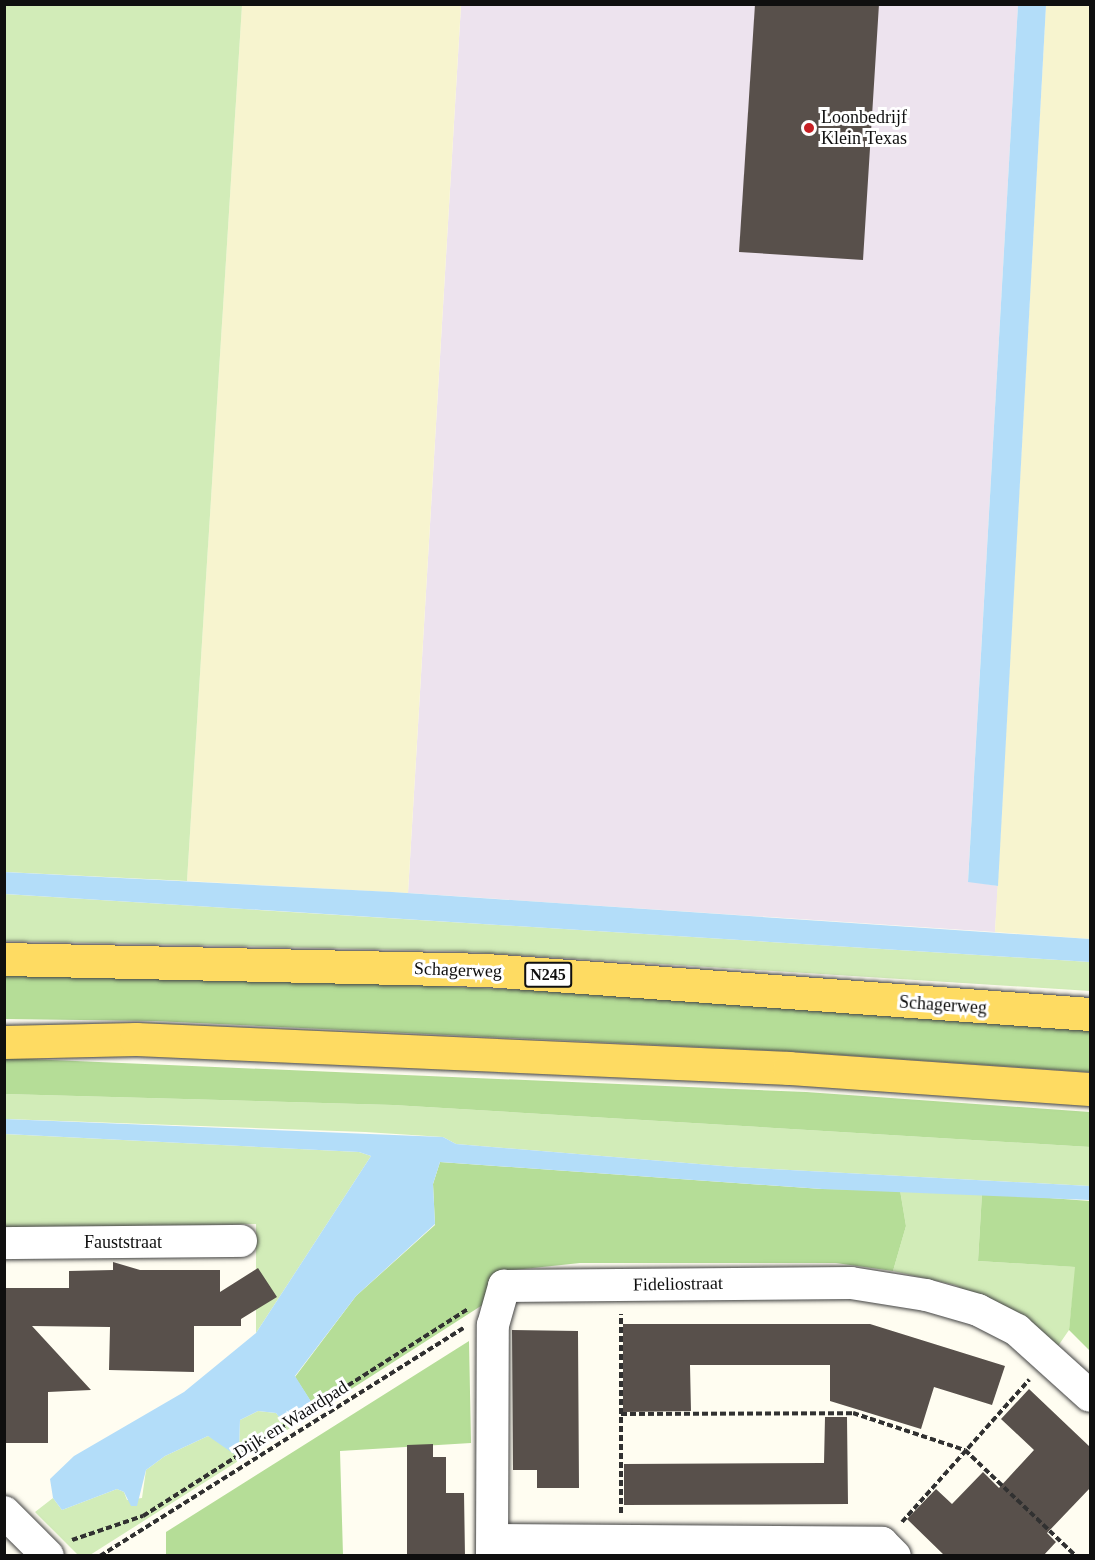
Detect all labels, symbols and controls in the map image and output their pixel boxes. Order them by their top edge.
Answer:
place label: Loonbedrijf Klein Texas [821,107,907,150]
marker: Loonbedrijf Klein Texas [802,121,816,135]
street label: Schagerweg [414,958,502,982]
road number: N245 [524,962,572,988]
street label: Schagerweg [898,991,988,1019]
street label: Fauststraat [84,1231,162,1253]
street label: Fideliostraat [633,1272,723,1296]
street label: Dijk en Waardpad [230,1376,352,1464]

